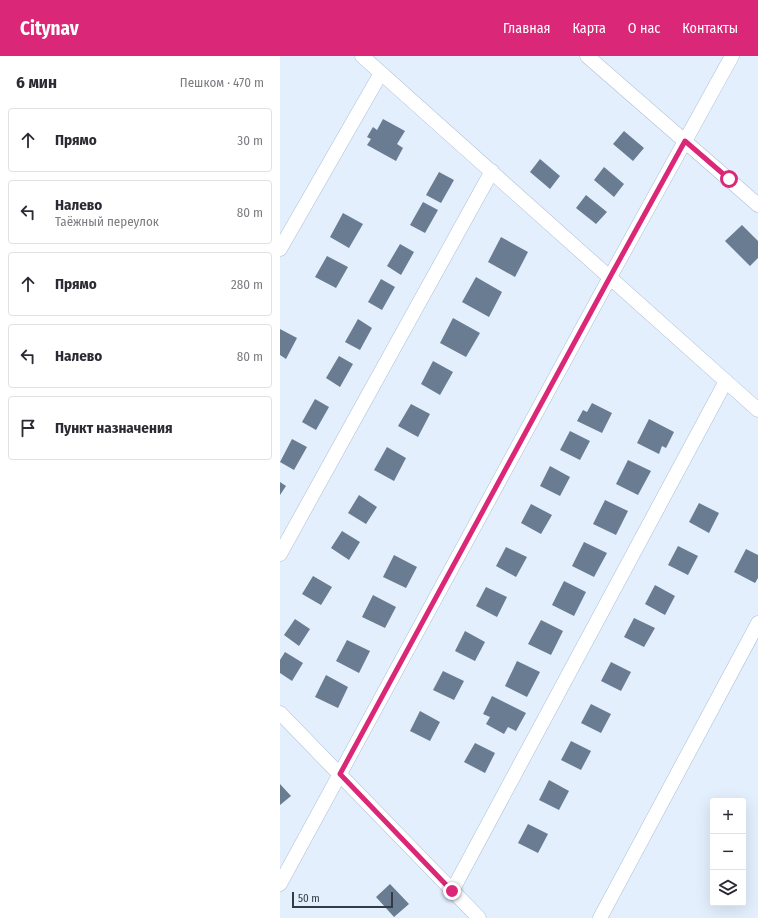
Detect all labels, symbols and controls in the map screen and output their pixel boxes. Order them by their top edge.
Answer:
text: Citynav [20,17,79,40]
text: Главная [503,20,550,37]
text: Карта [572,20,606,37]
text: О нас [628,20,660,37]
text: Контакты [682,20,738,37]
text: 6 мин [16,72,57,93]
text: Пешком · 470 m [180,75,264,90]
icon: ahead [17,129,39,151]
text: Прямо [55,131,97,149]
text: 30 m [237,133,263,148]
route start [720,170,738,188]
text: Налево [55,196,102,214]
icon: left [17,201,39,223]
text: 80 m [237,205,263,220]
text: Таёжный переулок [55,214,159,229]
icon: ahead [17,273,39,295]
text: Прямо [55,275,97,293]
text: 280 m [231,277,263,292]
icon: left [17,345,39,367]
text: Налево [55,347,102,365]
text: 80 m [237,349,263,364]
icon: arrive [17,417,39,439]
text: Пункт назначения [55,419,173,437]
map controls [710,798,746,906]
button: + [710,798,746,834]
button: − [710,834,746,870]
button: layers [710,870,746,906]
route end [443,882,461,900]
scale bar [292,890,393,909]
text: 50 m [298,892,320,905]

